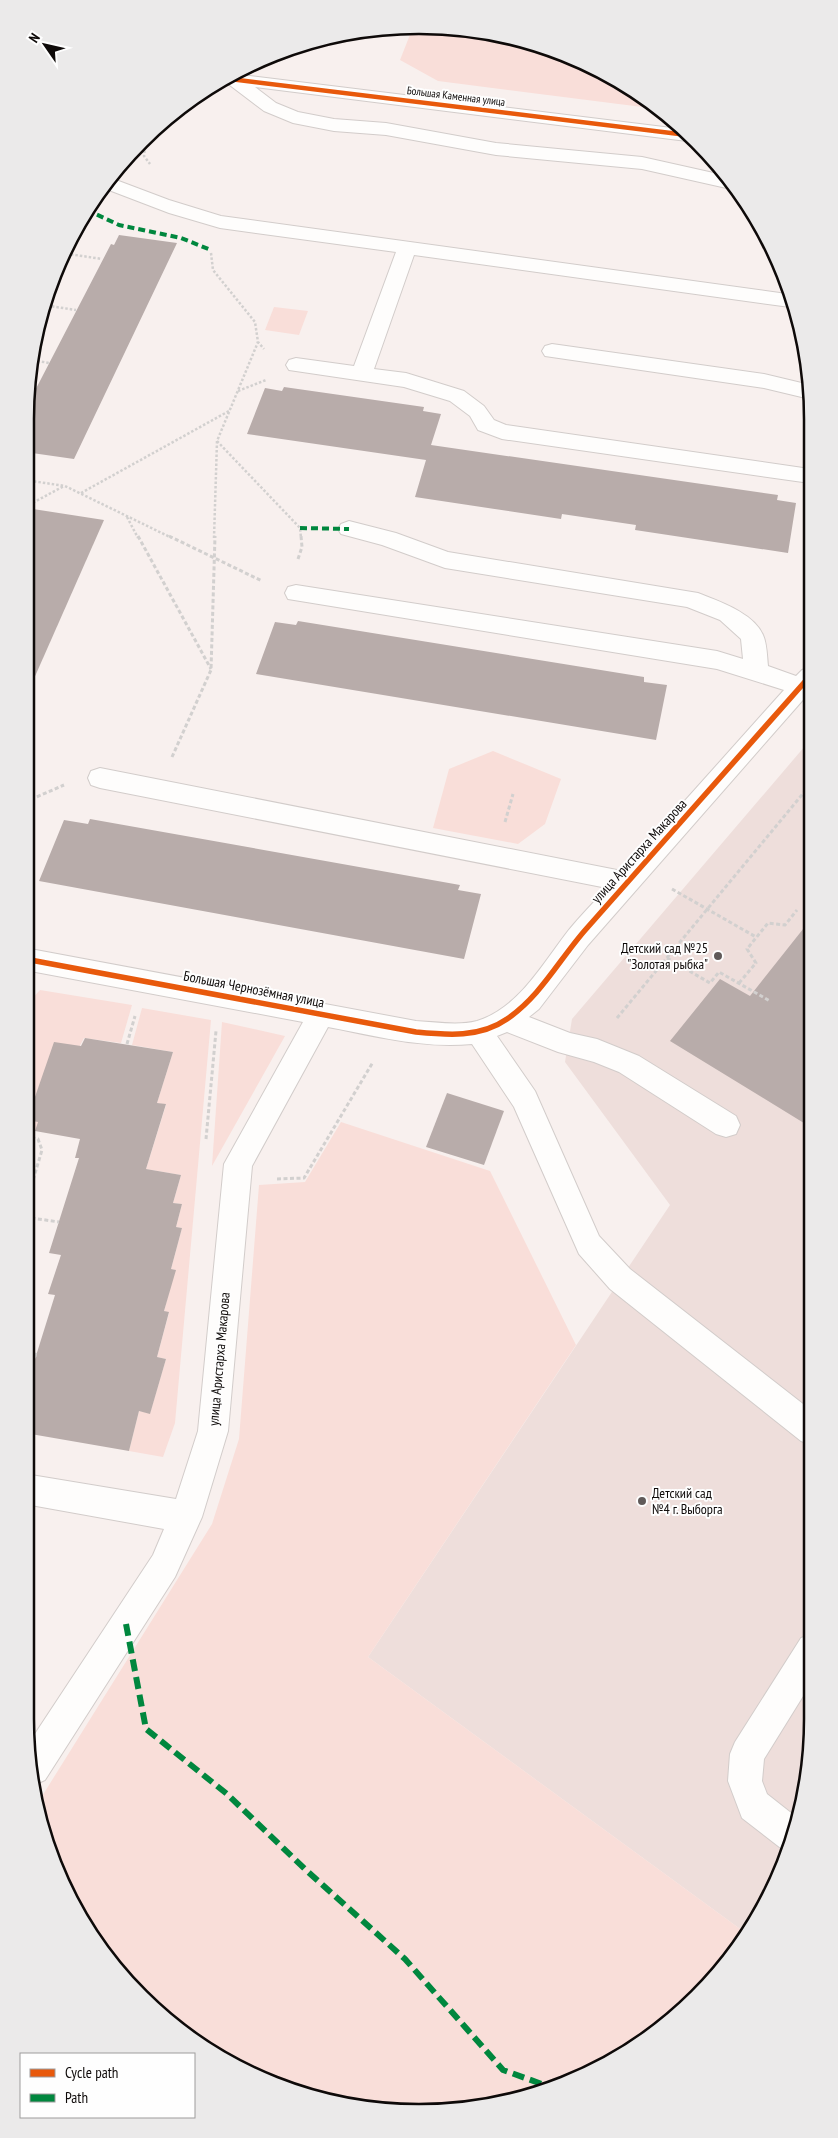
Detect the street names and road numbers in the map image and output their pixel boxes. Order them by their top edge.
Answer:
street label: Большая Каменная улица [406,83,506,109]
street label: улица Аристарха Макарова [587,795,691,907]
street label: Большая Чернозёмная улица [182,967,326,1011]
street label: улица Аристарха Макарова [204,1291,234,1427]

